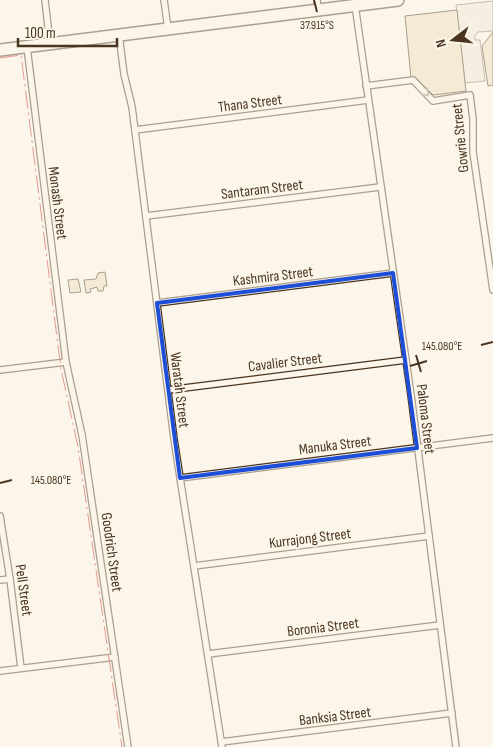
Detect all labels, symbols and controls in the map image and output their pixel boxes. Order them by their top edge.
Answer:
scale bar [18,15,116,47]
north arrow [428,15,478,65]
text: 37.915°S [300,18,334,33]
text: 100 m [25,24,56,43]
text: N [432,38,450,49]
one-way arrow [420,88,429,97]
street label: Thana Street [217,90,284,117]
street label: Gowrie Street [447,102,474,173]
street label: Monash Street [44,166,71,241]
street label: Santaram Street [220,175,305,204]
street label: Kashmira Street [232,262,315,291]
text: 145.080°E [422,339,462,354]
street label: Cavalier Street [247,348,324,376]
street label: Waratah Street [165,351,194,429]
street label: Paloma Street [412,383,439,456]
street label: Manuka Street [298,432,373,459]
text: 145.080°E [31,473,71,488]
street label: Goodrich Street [97,511,127,593]
street label: Kurrajong Street [268,524,353,553]
street label: Pell Street [10,563,37,618]
street label: Boronia Street [286,614,360,641]
street label: Banksia Street [298,703,373,730]

